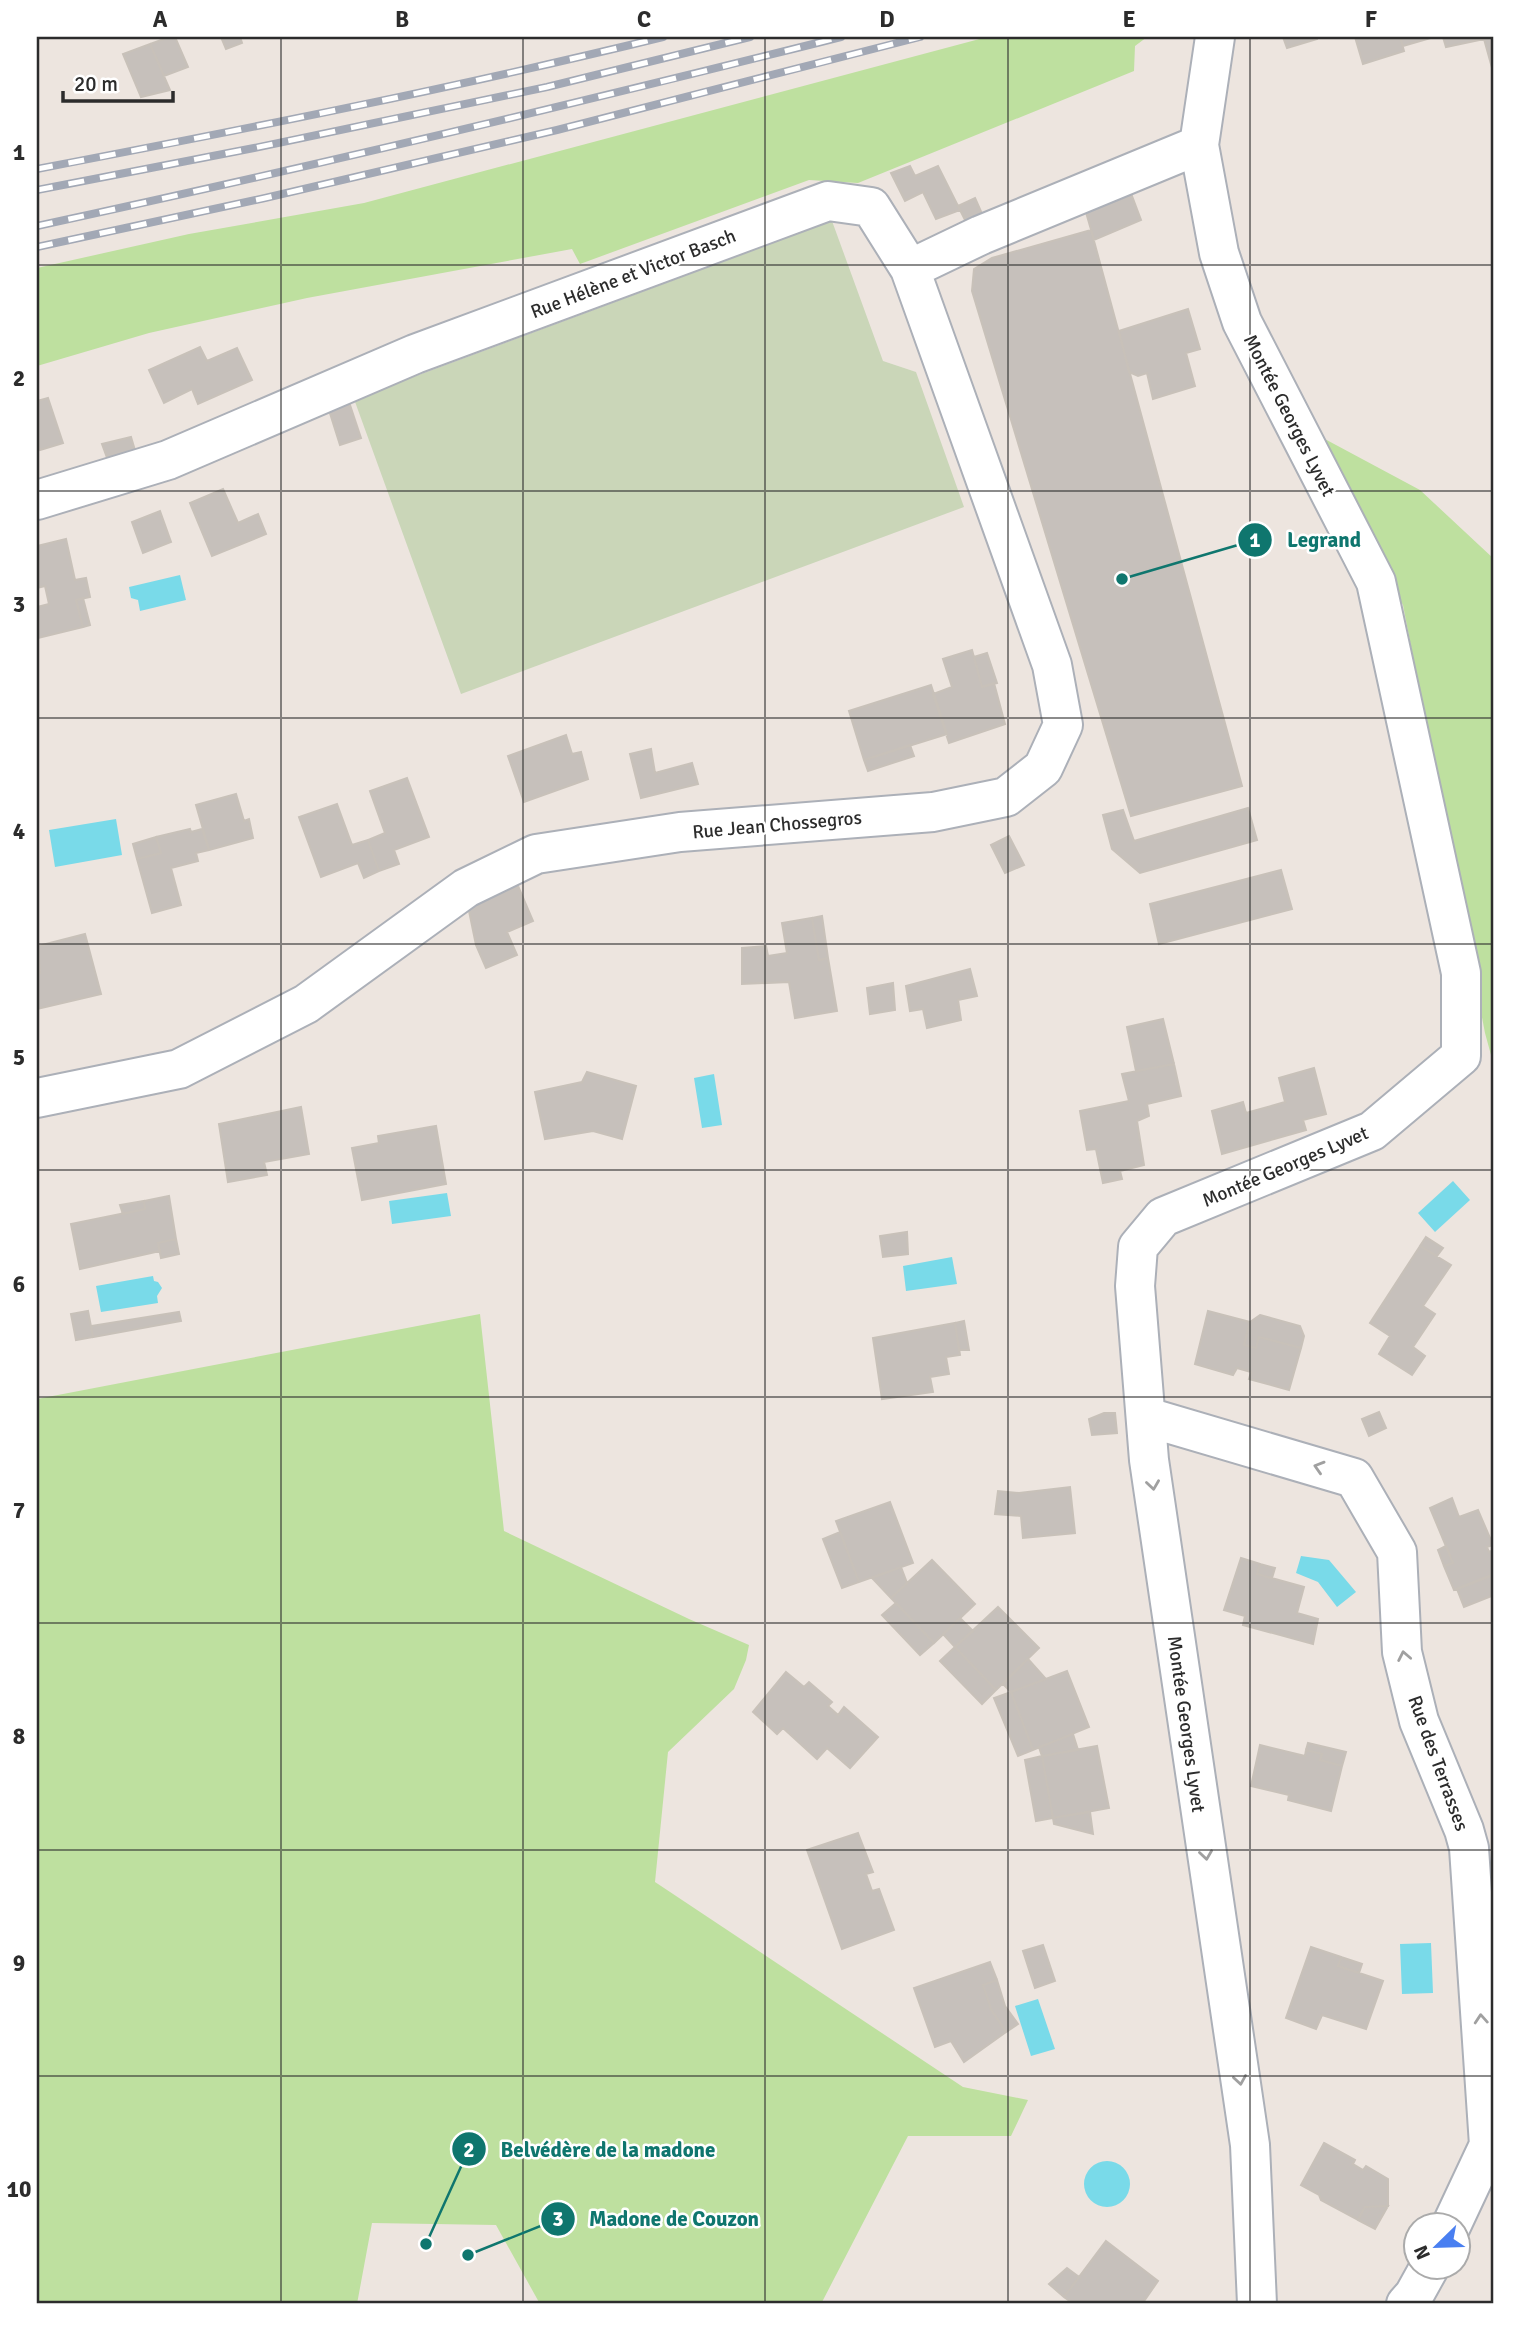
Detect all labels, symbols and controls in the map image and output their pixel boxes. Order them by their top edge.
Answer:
text: A [153,5,168,34]
text: B [395,5,409,34]
text: C [637,5,651,34]
text: D [879,5,895,34]
text: E [1122,5,1136,34]
text: F [1365,5,1377,34]
scale bar [63,60,173,104]
text: 20 m [74,71,118,97]
text: 1 [13,138,25,167]
street label: Rue Hélène et Victor Basch [527,224,739,324]
street label: Montée Georges Lyvet [1238,331,1340,501]
text: 2 [13,364,25,393]
callout: Legrand [1238,519,1375,561]
text: 1 [1249,527,1261,553]
text: Legrand [1287,527,1361,553]
text: 3 [13,590,25,619]
street label: Rue Jean Chossegros [691,806,863,844]
text: 4 [13,817,25,846]
text: 5 [13,1043,25,1072]
street label: Montée Georges Lyvet [1199,1121,1372,1213]
text: 6 [13,1270,25,1299]
one-way arrow [1313,1461,1325,1476]
one-way arrow [1145,1479,1160,1490]
text: 7 [13,1496,25,1525]
street label: Montée Georges Lyvet [1162,1634,1210,1814]
one-way arrow [1397,1650,1412,1662]
street label: Rue des Terrasses [1402,1692,1474,1834]
text: 8 [13,1722,25,1751]
one-way arrow [1199,1849,1214,1861]
text: 9 [13,1949,25,1978]
one-way arrow [1473,2013,1488,2024]
one-way arrow [1232,2074,1247,2086]
callout: Belvédère de la madone [452,2128,730,2170]
text: 2 [463,2137,475,2163]
text: Belvédère de la madone [500,2137,716,2163]
text: 10 [7,2175,31,2204]
callout: Madone de Couzon [540,2198,773,2240]
text: 3 [552,2206,564,2232]
text: Madone de Couzon [589,2206,759,2232]
north arrow [1402,2212,1472,2282]
text: N [1409,2241,1436,2263]

